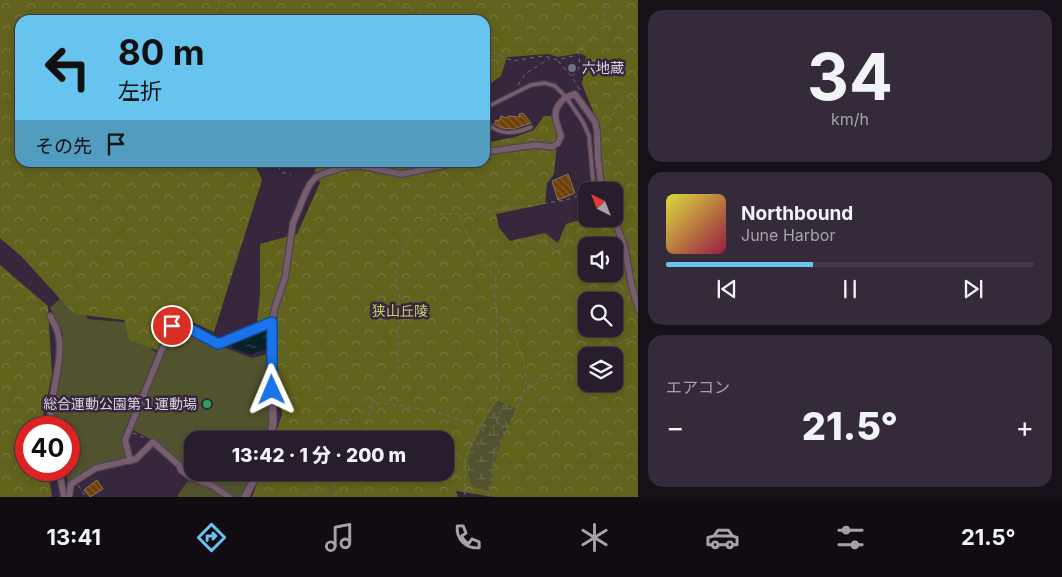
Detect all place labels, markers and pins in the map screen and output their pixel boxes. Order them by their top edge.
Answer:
place label: 六地蔵 [582,59,624,76]
marker: 六地蔵 [566,62,578,74]
pin [151,305,193,347]
place label: 総合運動公園第１運動場 [43,395,197,412]
marker: 総合運動公園第１運動場 [201,398,213,410]

